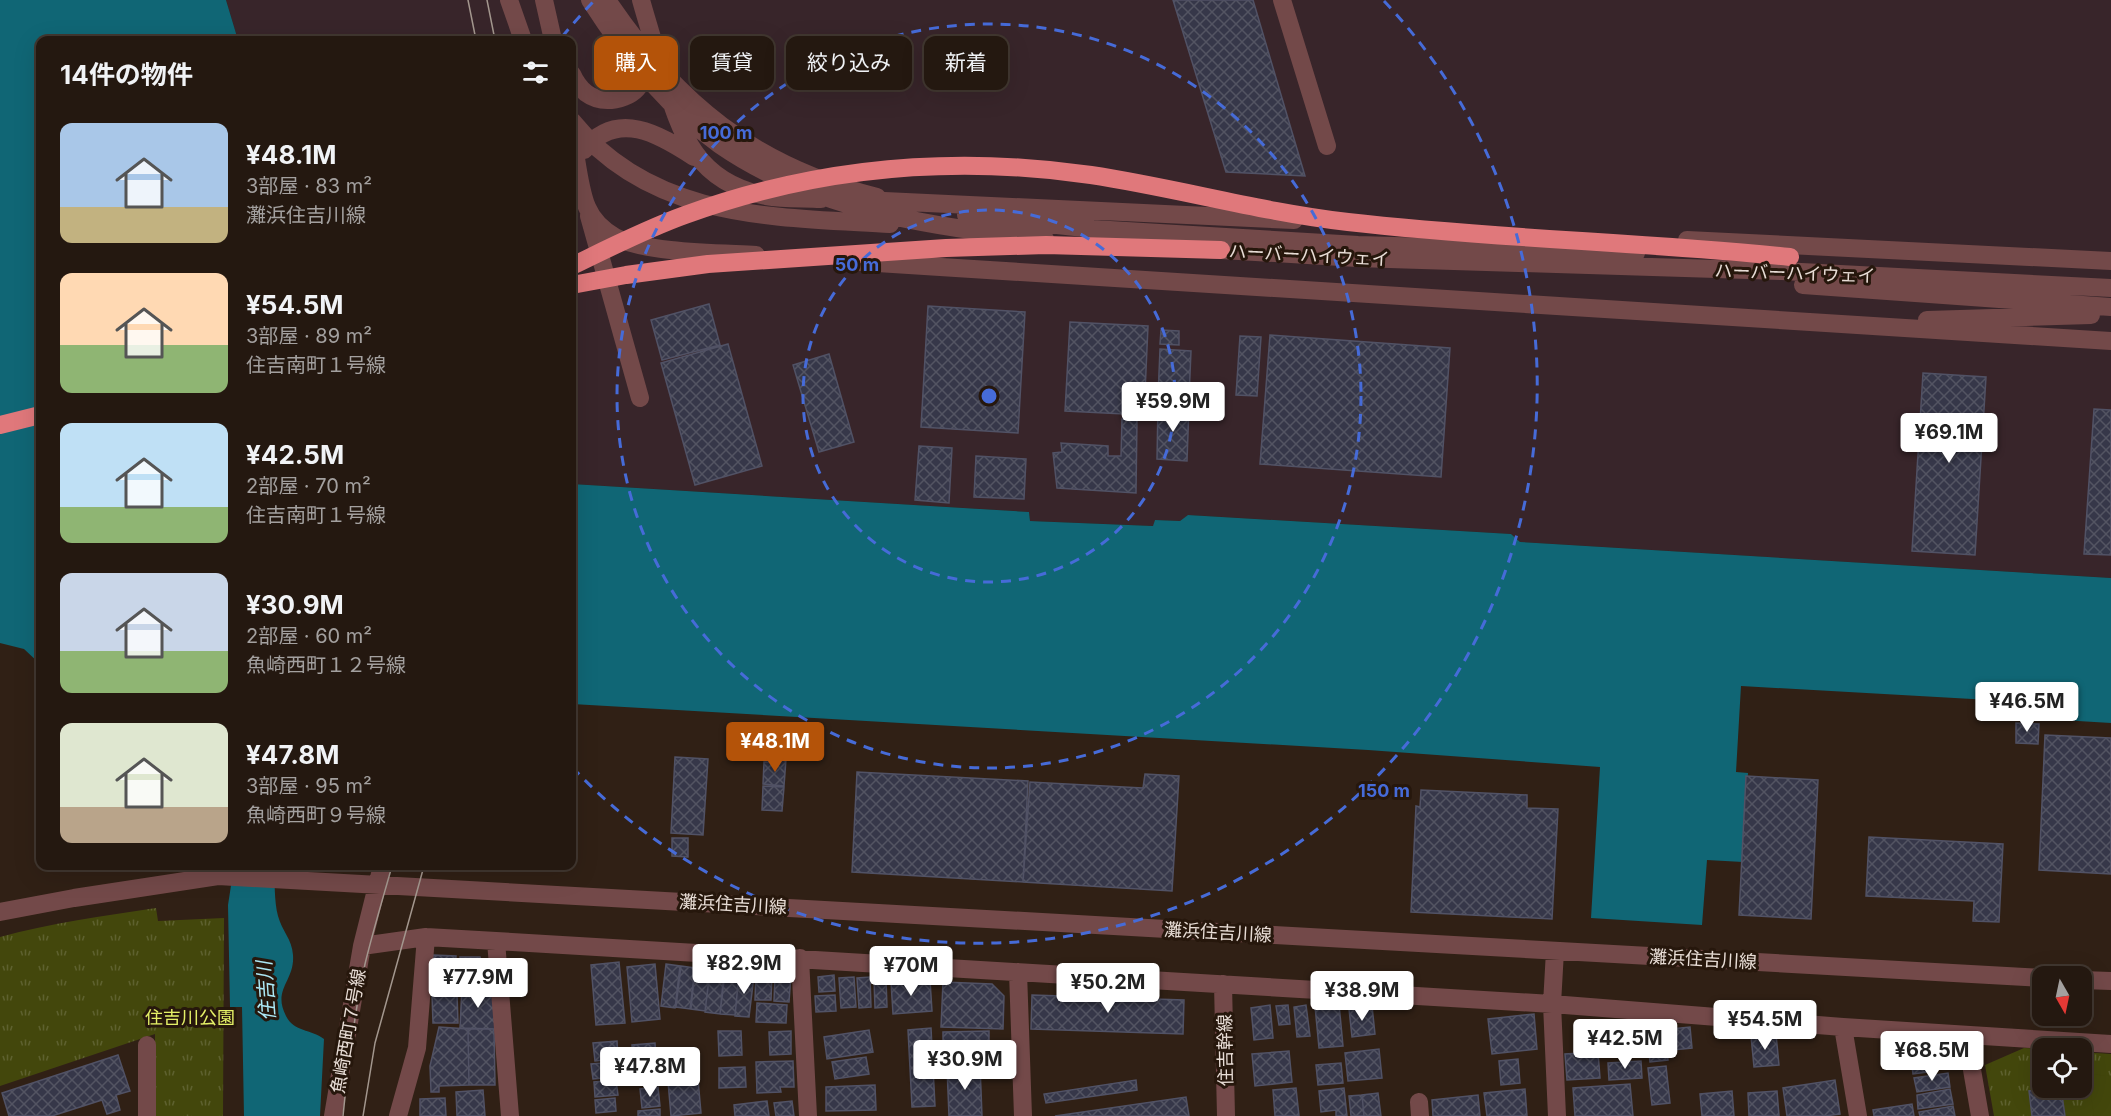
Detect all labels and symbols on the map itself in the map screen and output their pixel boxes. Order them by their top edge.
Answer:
text: 100 m [700,122,752,143]
street label: ハーバーハイウェイ [1228,240,1390,270]
text: 50 m [835,254,879,275]
street label: ハーバーハイウェイ [1714,260,1876,286]
pin: ¥59.9M [1124,382,1222,433]
centre of rings [979,386,999,406]
pin: ¥69.1M [1900,413,1998,464]
pin: ¥46.5M [1978,682,2076,733]
pin: ¥48.1M [726,722,824,773]
text: 150 m [1358,780,1410,801]
street label: 灘浜住吉川線 [679,891,787,917]
street label: 灘浜住吉川線 [1164,919,1272,945]
pin: ¥82.9M [695,944,793,995]
pin: ¥70M [875,946,947,997]
street label: 灘浜住吉川線 [1649,946,1757,972]
water label: 住吉川 [252,958,280,1022]
pin: ¥77.9M [429,958,527,1009]
pin: ¥50.2M [1059,963,1157,1014]
north arrow [2032,966,2092,1026]
street label: 魚崎西町７号線 [327,967,369,1095]
pin: ¥38.9M [1313,971,1411,1022]
pin: ¥54.5M [1716,1000,1814,1051]
park label: 住吉川公園 [145,1007,235,1028]
street label: 住吉幹線 [1214,1014,1236,1086]
pin: ¥42.5M [1576,1019,1674,1070]
pin: ¥68.5M [1883,1031,1981,1082]
pin: ¥30.9M [916,1040,1014,1091]
pin: ¥47.8M [601,1047,699,1098]

